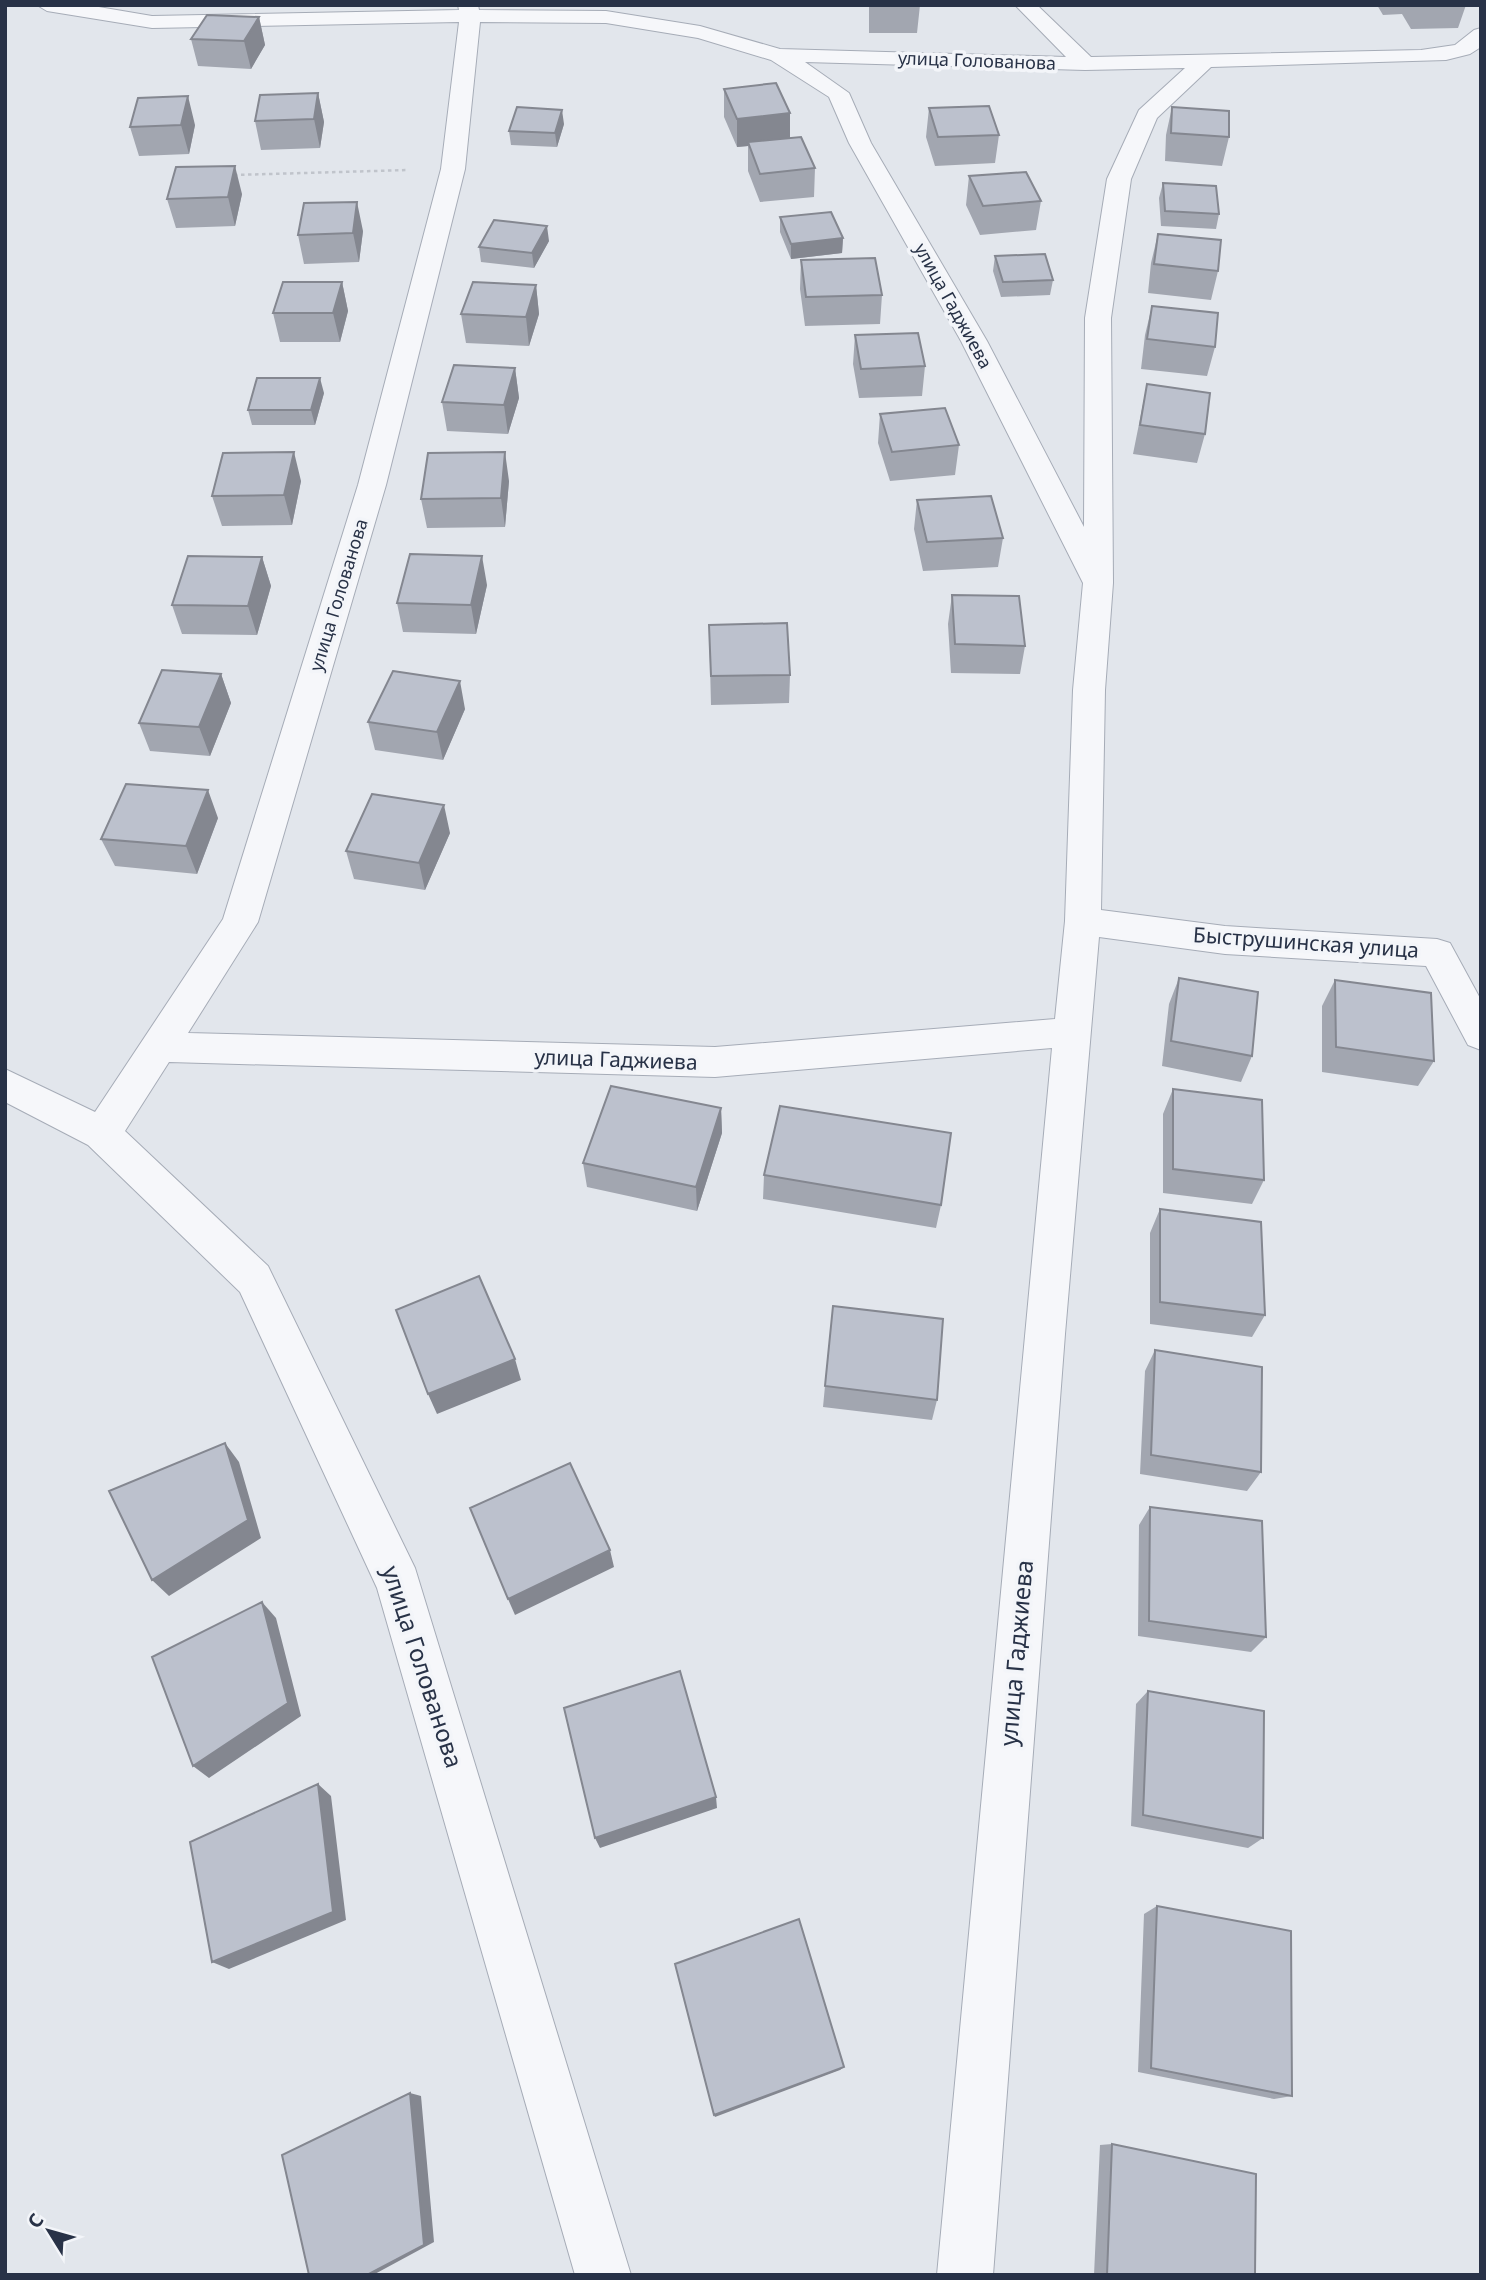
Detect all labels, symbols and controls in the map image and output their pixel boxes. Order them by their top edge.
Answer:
street label: улица Голованова [898,45,1056,75]
street label: улица Гаджиева [909,238,998,373]
street label: улица Голованова [303,516,373,674]
street label: Быструшинская улица [1192,920,1420,964]
street label: улица Гаджиева [534,1042,698,1076]
street label: улица Гаджиева [991,1558,1040,1747]
street label: улица Голованова [375,1561,472,1772]
north arrow [14,2196,84,2266]
text: С [21,2208,49,2233]

